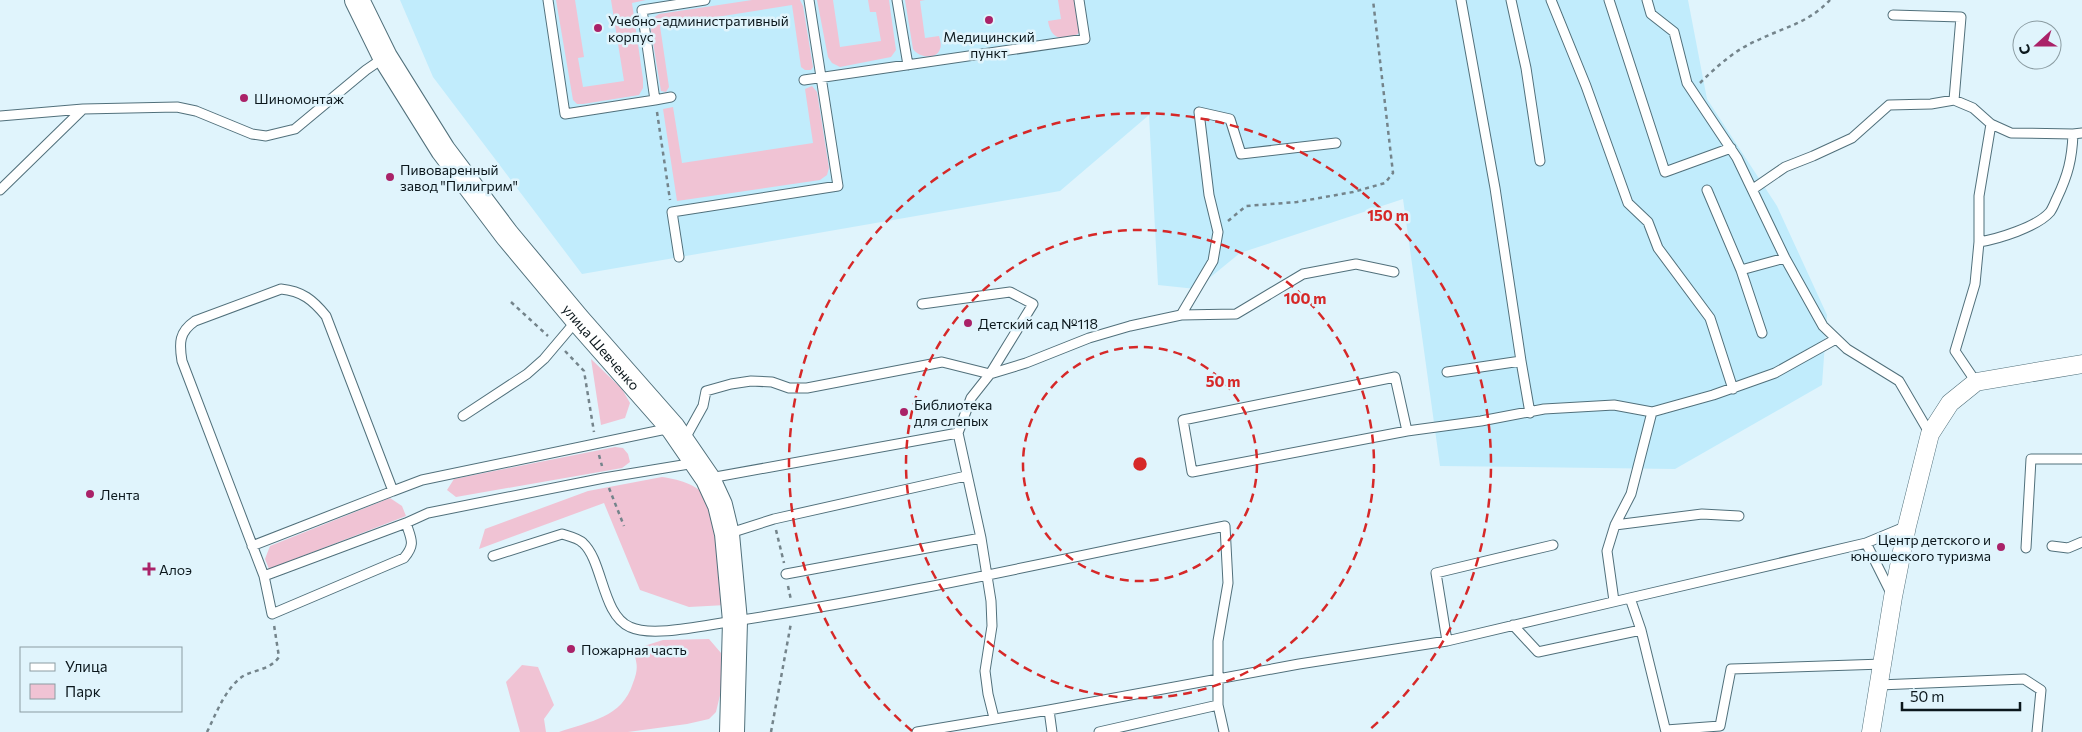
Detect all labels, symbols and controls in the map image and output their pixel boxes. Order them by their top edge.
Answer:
place label: Учебно-административный корпус [608,12,789,45]
marker: Медицинский пункт [983,14,995,26]
north arrow [2012,20,2062,70]
marker: Учебно-административный корпус [592,22,604,34]
place label: Медицинский пункт [943,28,1035,61]
text: С [2015,42,2034,57]
place label: Шиномонтаж [254,90,344,107]
marker: Шиномонтаж [238,92,250,104]
place label: Пивоваренный завод "Пилигрим" [400,161,518,194]
marker: Пивоваренный завод "Пилигрим" [384,171,396,183]
text: 150 m [1367,206,1409,224]
text: 100 m [1284,289,1326,307]
street label: улица Шевченко [559,300,644,393]
place label: Детский сад №118 [978,315,1098,332]
marker: Детский сад №118 [962,317,974,329]
text: 50 m [1206,372,1240,390]
place label: Библиотека для слепых [914,396,992,429]
marker: Библиотека для слепых [898,406,910,418]
centre of rings [1131,455,1149,473]
place label: Лента [100,486,140,503]
marker: Лента [84,488,96,500]
place label: Центр детского и юношеского туризма [1851,531,1991,564]
marker: Центр детского и юношеского туризма [1995,541,2007,553]
place label: Алоэ [159,561,192,578]
marker: Алоэ [143,563,155,575]
place label: Пожарная часть [581,641,687,658]
marker: Пожарная часть [565,643,577,655]
legend [20,647,182,712]
text: Улица [65,657,107,675]
scale bar [1902,680,2020,712]
text: Парк [65,682,101,700]
text: 50 m [1910,687,1944,705]

